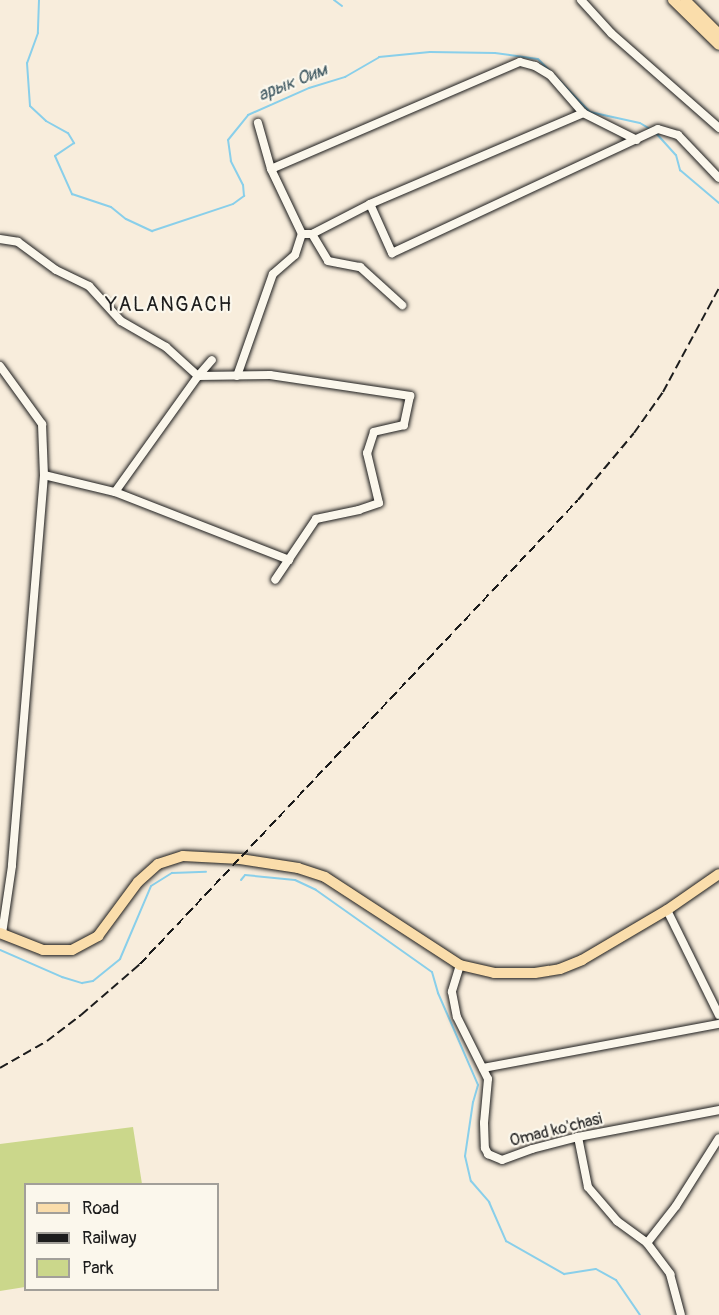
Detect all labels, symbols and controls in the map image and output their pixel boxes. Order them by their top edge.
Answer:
water label: арык Оим [255,59,331,107]
district label: YALANGACH [105,292,233,316]
street label: Omad ko'chasi [508,1109,604,1151]
legend [24,1183,219,1291]
text: Road [82,1197,119,1220]
text: Railway [82,1227,137,1250]
text: Park [82,1257,114,1280]

